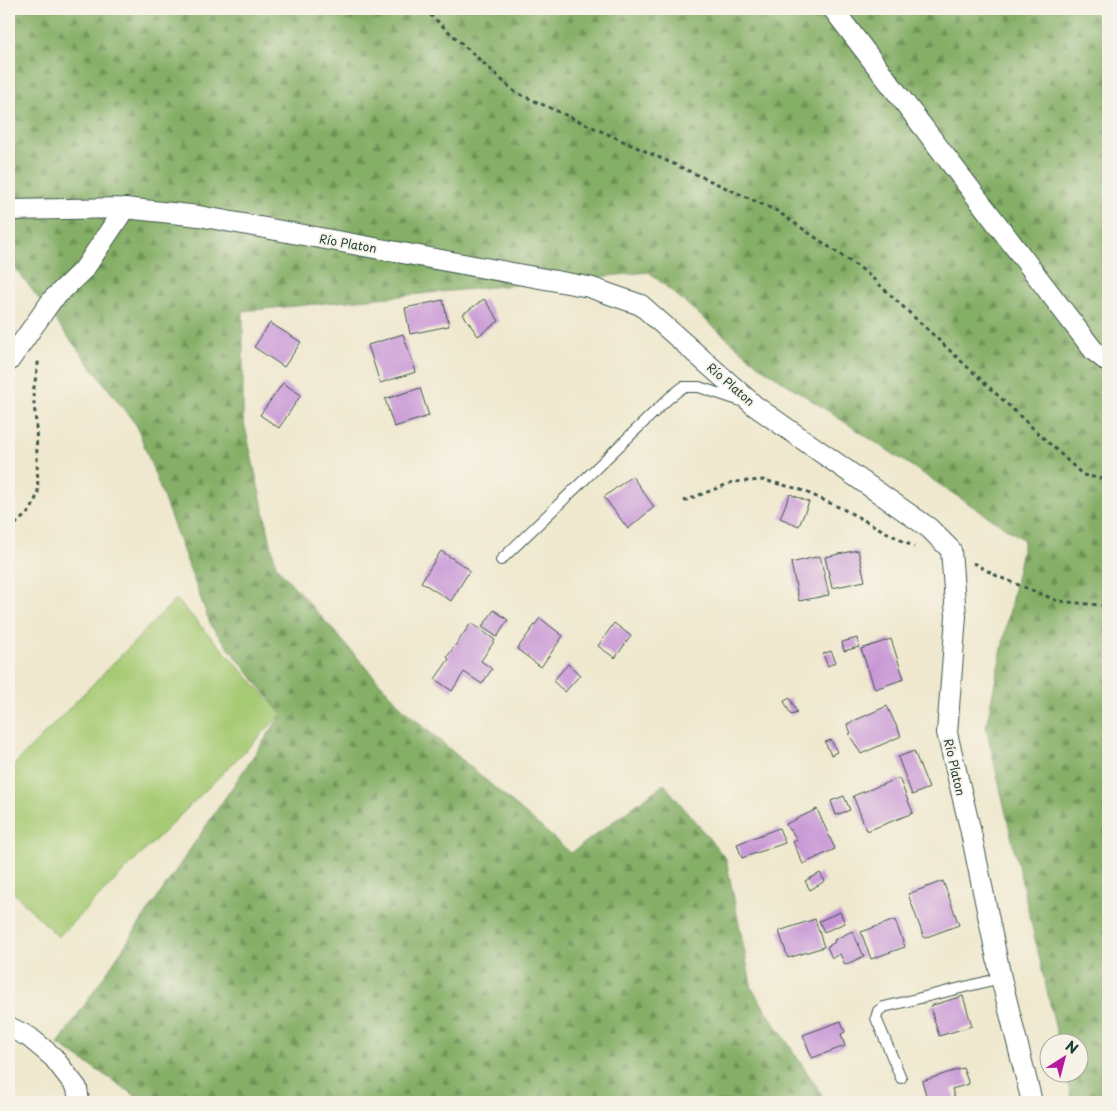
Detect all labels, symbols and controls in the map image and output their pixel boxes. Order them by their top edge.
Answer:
street label: Río Platon [318,229,378,257]
street label: Río Platon [703,358,759,410]
street label: Río Platon [940,737,970,797]
north arrow [1040,1034,1090,1084]
text: N [1061,1035,1083,1059]

